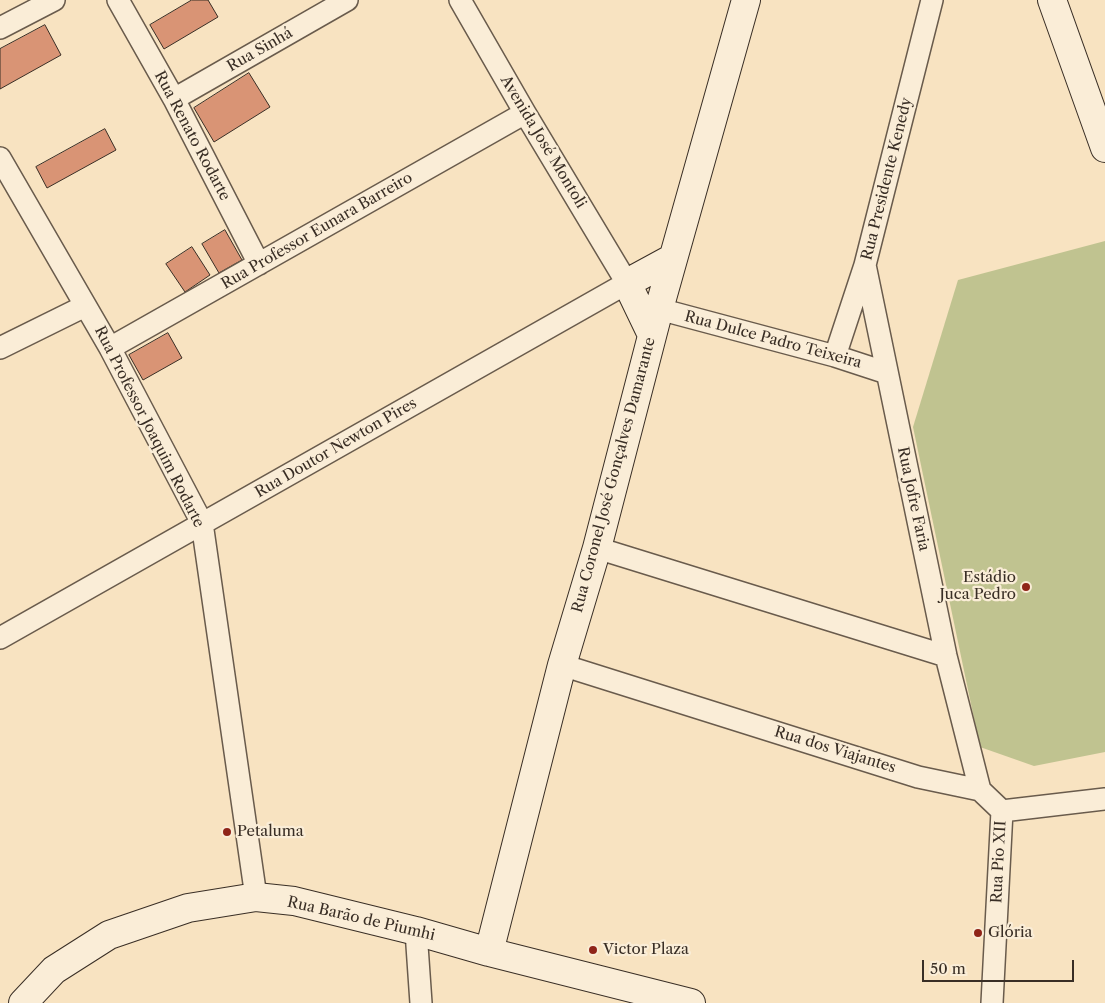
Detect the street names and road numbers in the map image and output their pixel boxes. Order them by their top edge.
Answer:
street label: Rua Sinhá [224,24,296,76]
street label: Rua Renato Rodarte [150,68,234,204]
street label: Avenida José Montoli [496,72,590,212]
street label: Rua Presidente Kenedy [858,96,916,262]
street label: Rua Professor Eunara Barreiro [218,169,416,293]
street label: Rua Dulce Padro Teixeira [682,308,864,372]
street label: Rua Professor Joaquim Rodarte [90,323,208,531]
street label: Rua Coronel José Gonçalves Damarante [569,335,659,615]
street label: Rua Doutor Newton Pires [252,394,420,502]
street label: Rua Jofre Faria [893,445,933,553]
street label: Rua dos Viajantes [772,723,898,777]
street label: Rua Pio XII [988,820,1010,904]
street label: Rua Barão de Piumhi [285,893,437,945]

